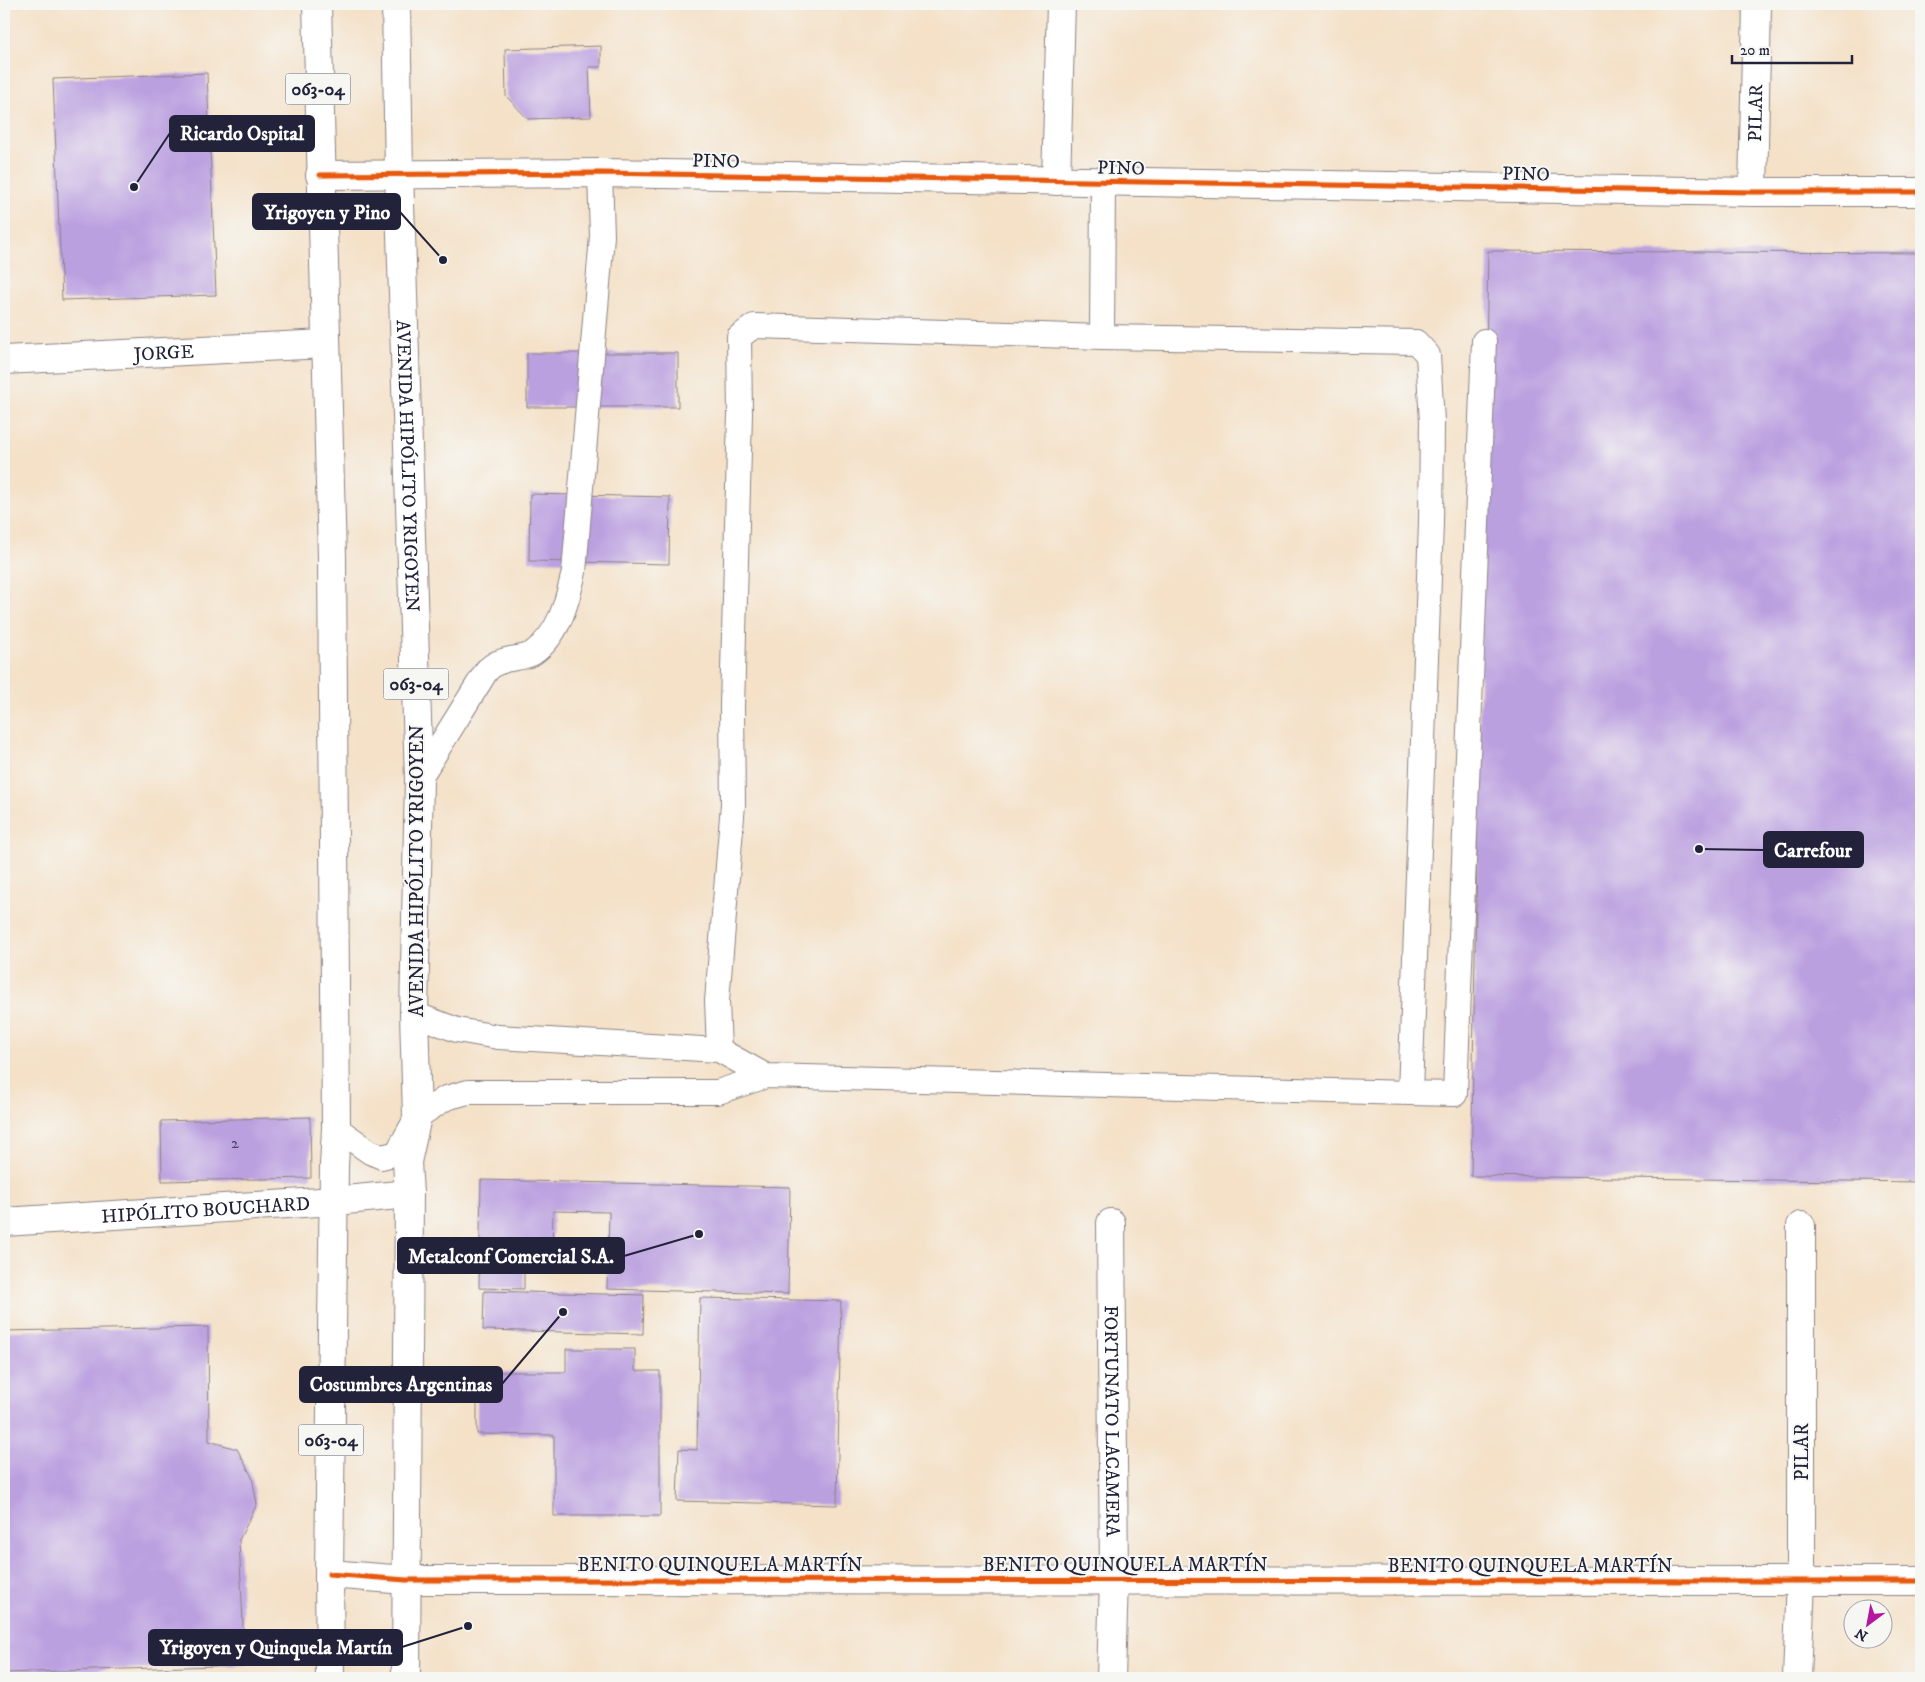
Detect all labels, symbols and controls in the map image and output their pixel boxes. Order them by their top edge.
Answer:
scale bar [1732,32,1852,64]
text: 20 m [1740,41,1770,60]
road number: 063-04 [286,74,350,105]
street label: PILAR [1744,84,1768,142]
callout: Ricardo Ospital [170,116,314,151]
text: Ricardo Ospital [180,122,305,147]
street label: PINO [692,150,740,173]
street label: PINO [1097,157,1145,180]
street label: PINO [1502,163,1550,186]
callout: Yrigoyen y Pino [253,194,400,229]
text: Yrigoyen y Pino [263,201,391,226]
street label: AVENIDA HIPÓLITO YRIGOYEN [391,319,423,612]
street label: JORGE [131,341,194,367]
road number: 063-04 [384,669,448,700]
street label: AVENIDA HIPÓLITO YRIGOYEN [404,725,429,1017]
callout: Carrefour [1764,832,1863,867]
text: Carrefour [1774,839,1853,864]
house number: 2 [231,1133,239,1153]
street label: HIPÓLITO BOUCHARD [101,1193,311,1229]
callout: Metalconf Comercial S.A. [398,1238,624,1273]
text: Metalconf Comercial S.A. [408,1245,614,1270]
street label: FORTUNATO LACAMERA [1099,1305,1124,1538]
callout: Costumbres Argentinas [300,1367,502,1402]
text: Costumbres Argentinas [310,1373,493,1398]
street label: PILAR [1791,1423,1814,1481]
road number: 063-04 [298,1424,364,1456]
street label: BENITO QUINQUELA MARTÍN [578,1552,862,1577]
street label: BENITO QUINQUELA MARTÍN [983,1552,1267,1577]
street label: BENITO QUINQUELA MARTÍN [1388,1553,1672,1578]
north arrow [1842,1600,1892,1650]
text: N [1852,1623,1871,1645]
callout: Yrigoyen y Quinquela Martín [149,1630,402,1665]
text: Yrigoyen y Quinquela Martín [159,1636,393,1661]

